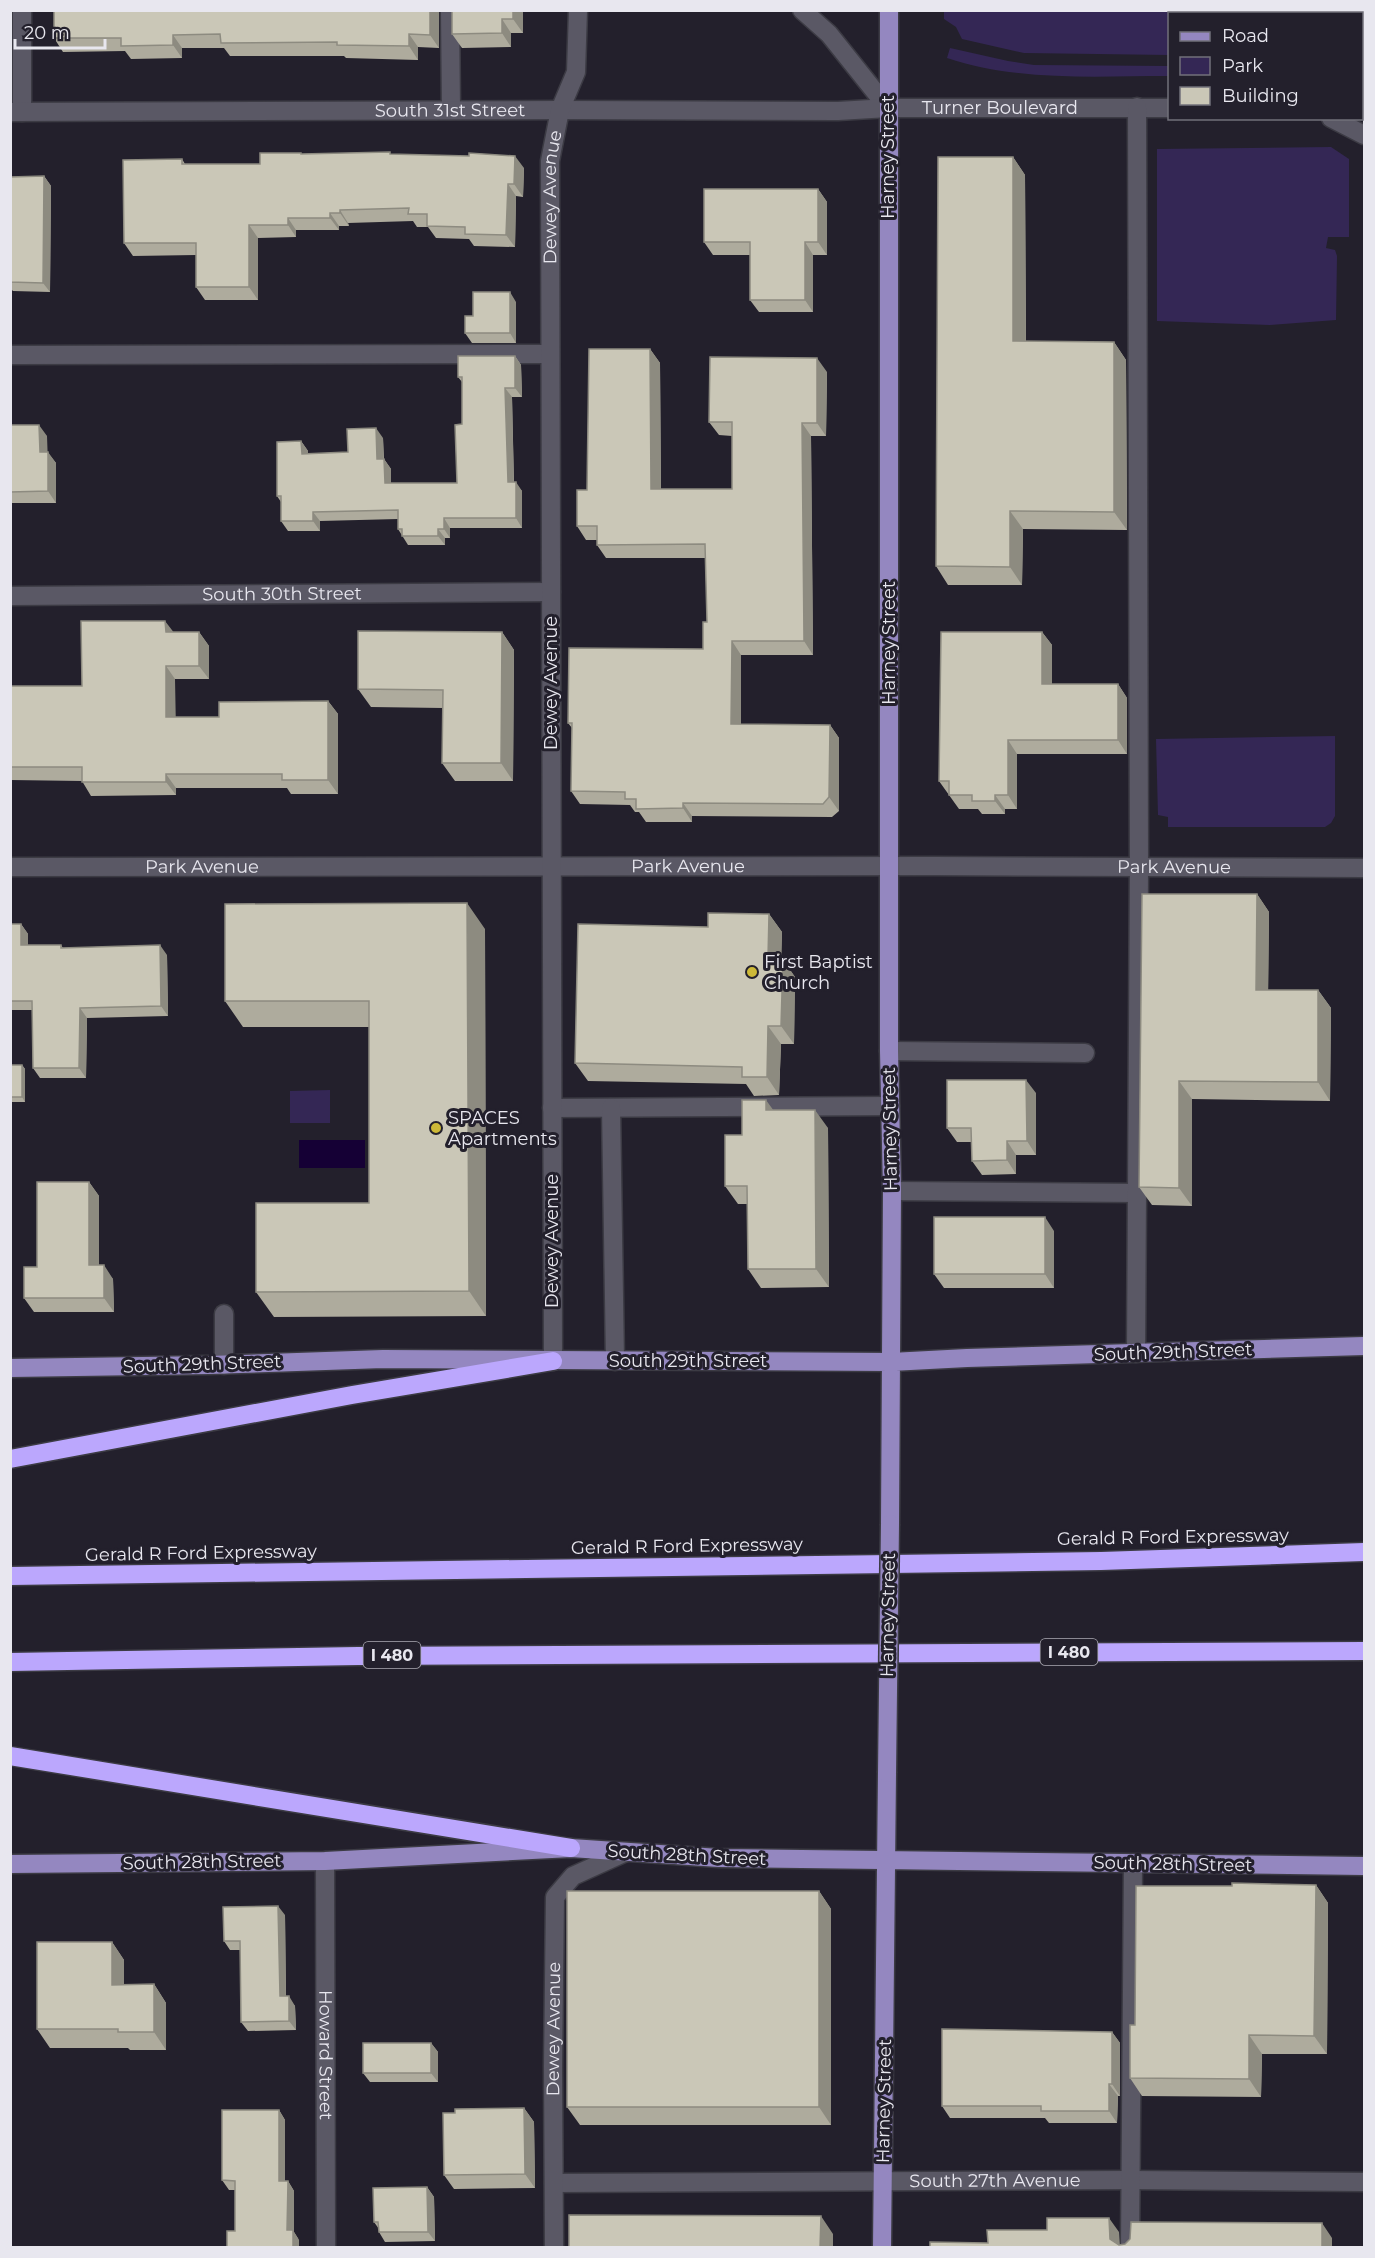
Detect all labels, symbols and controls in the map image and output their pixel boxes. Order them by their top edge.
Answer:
scale bar [15,12,105,50]
legend [1168,12,1363,120]
text: 20 m [24,22,70,44]
text: Road [1222,25,1269,47]
text: Park [1222,55,1263,77]
text: Building [1222,85,1299,107]
street label: Harney Street [877,95,899,219]
street label: Turner Boulevard [922,97,1078,119]
street label: South 31st Street [375,99,525,122]
street label: Dewey Avenue [538,128,567,264]
street label: Harney Street [878,581,900,705]
street label: South 30th Street [202,582,362,606]
street label: Dewey Avenue [540,616,562,750]
street label: Park Avenue [631,855,745,877]
street label: Park Avenue [145,856,259,878]
street label: Park Avenue [1117,856,1231,878]
place label: First Baptist Church [764,951,873,994]
marker: First Baptist Church [745,965,759,979]
street label: Harney Street [878,1067,902,1191]
place label: SPACES Apartments [448,1107,557,1150]
marker: SPACES Apartments [429,1121,443,1135]
street label: Dewey Avenue [541,1174,563,1308]
street label: South 29th Street [1093,1338,1253,1366]
street label: South 29th Street [122,1350,282,1378]
street label: South 29th Street [609,1350,767,1372]
street label: Gerald R Ford Expressway [1057,1524,1289,1550]
street label: Gerald R Ford Expressway [571,1533,803,1559]
street label: Gerald R Ford Expressway [85,1540,317,1566]
street label: Harney Street [876,1553,900,1677]
road number: I 480 [1040,1639,1098,1665]
road number: I 480 [364,1642,420,1668]
street label: South 28th Street [607,1840,767,1870]
street label: South 28th Street [122,1850,282,1874]
street label: South 28th Street [1093,1852,1253,1876]
street label: Dewey Avenue [542,1962,565,2096]
street label: Howard Street [314,1990,337,2120]
street label: Harney Street [872,2039,896,2163]
street label: South 27th Avenue [909,2169,1081,2192]

